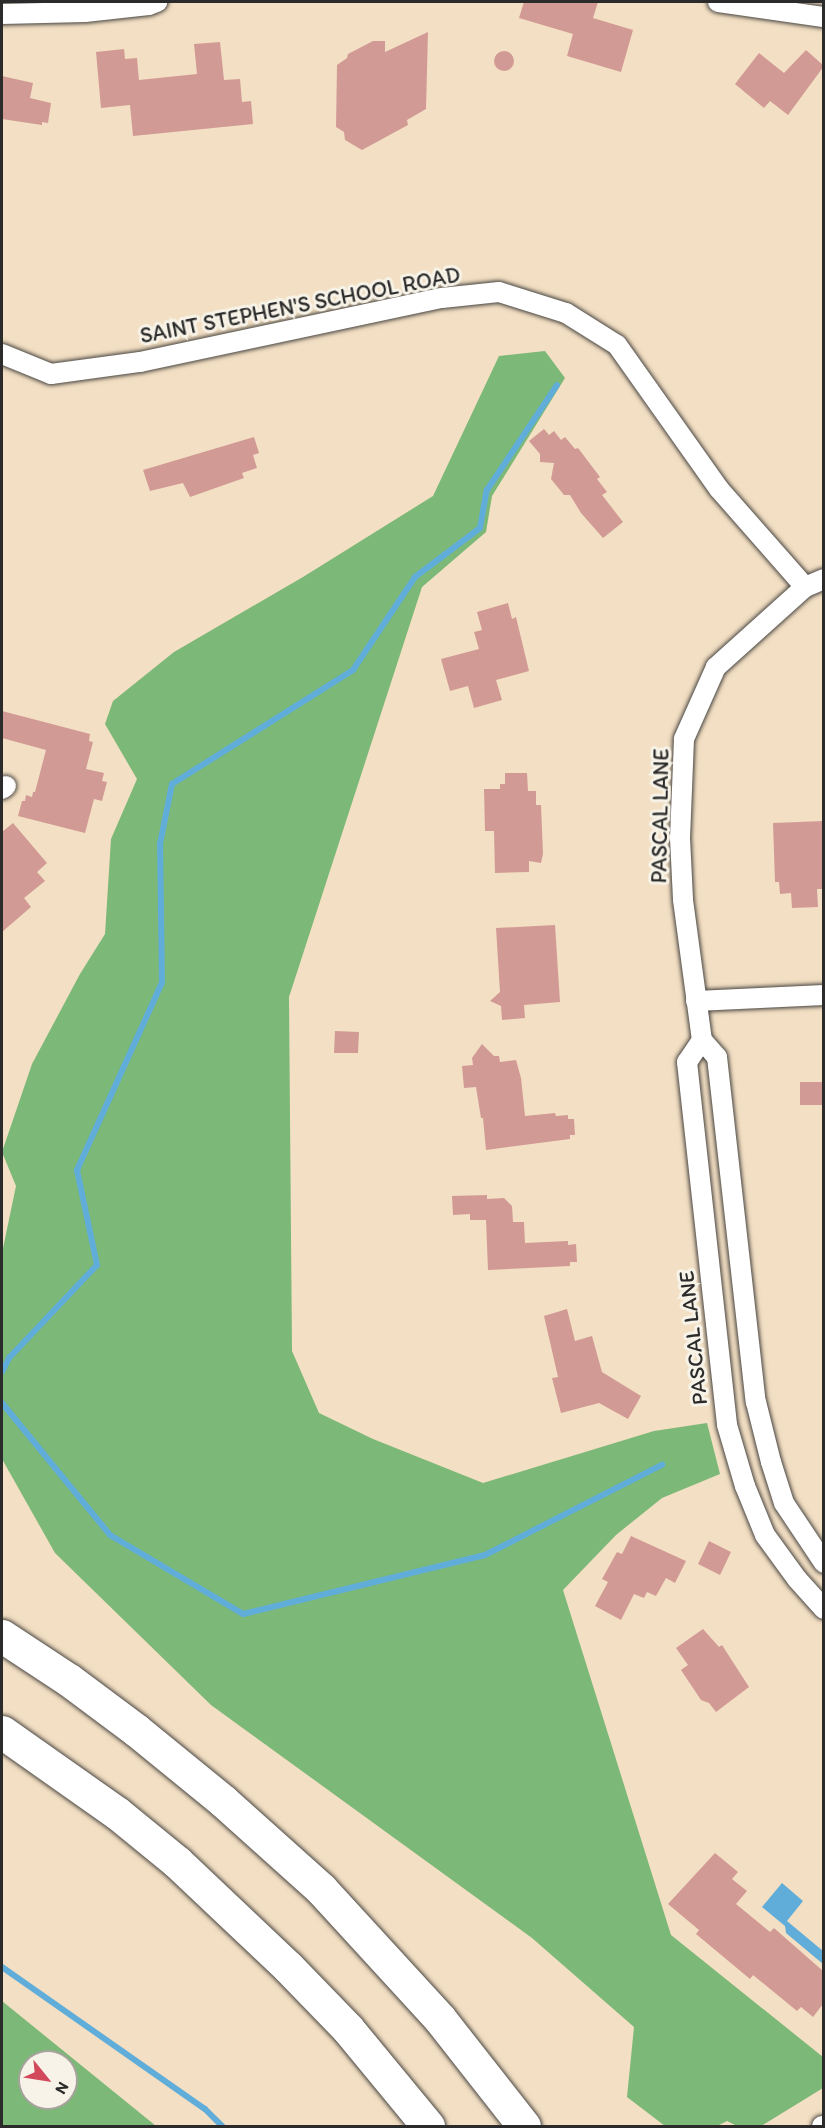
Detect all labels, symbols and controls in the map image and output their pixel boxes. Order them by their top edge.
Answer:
street label: SAINT STEPHEN'S SCHOOL ROAD [138,261,462,349]
street label: PASCAL LANE [646,748,674,884]
street label: PASCAL LANE [673,1270,713,1406]
north arrow [18,2050,78,2110]
text: N [51,2079,73,2098]

